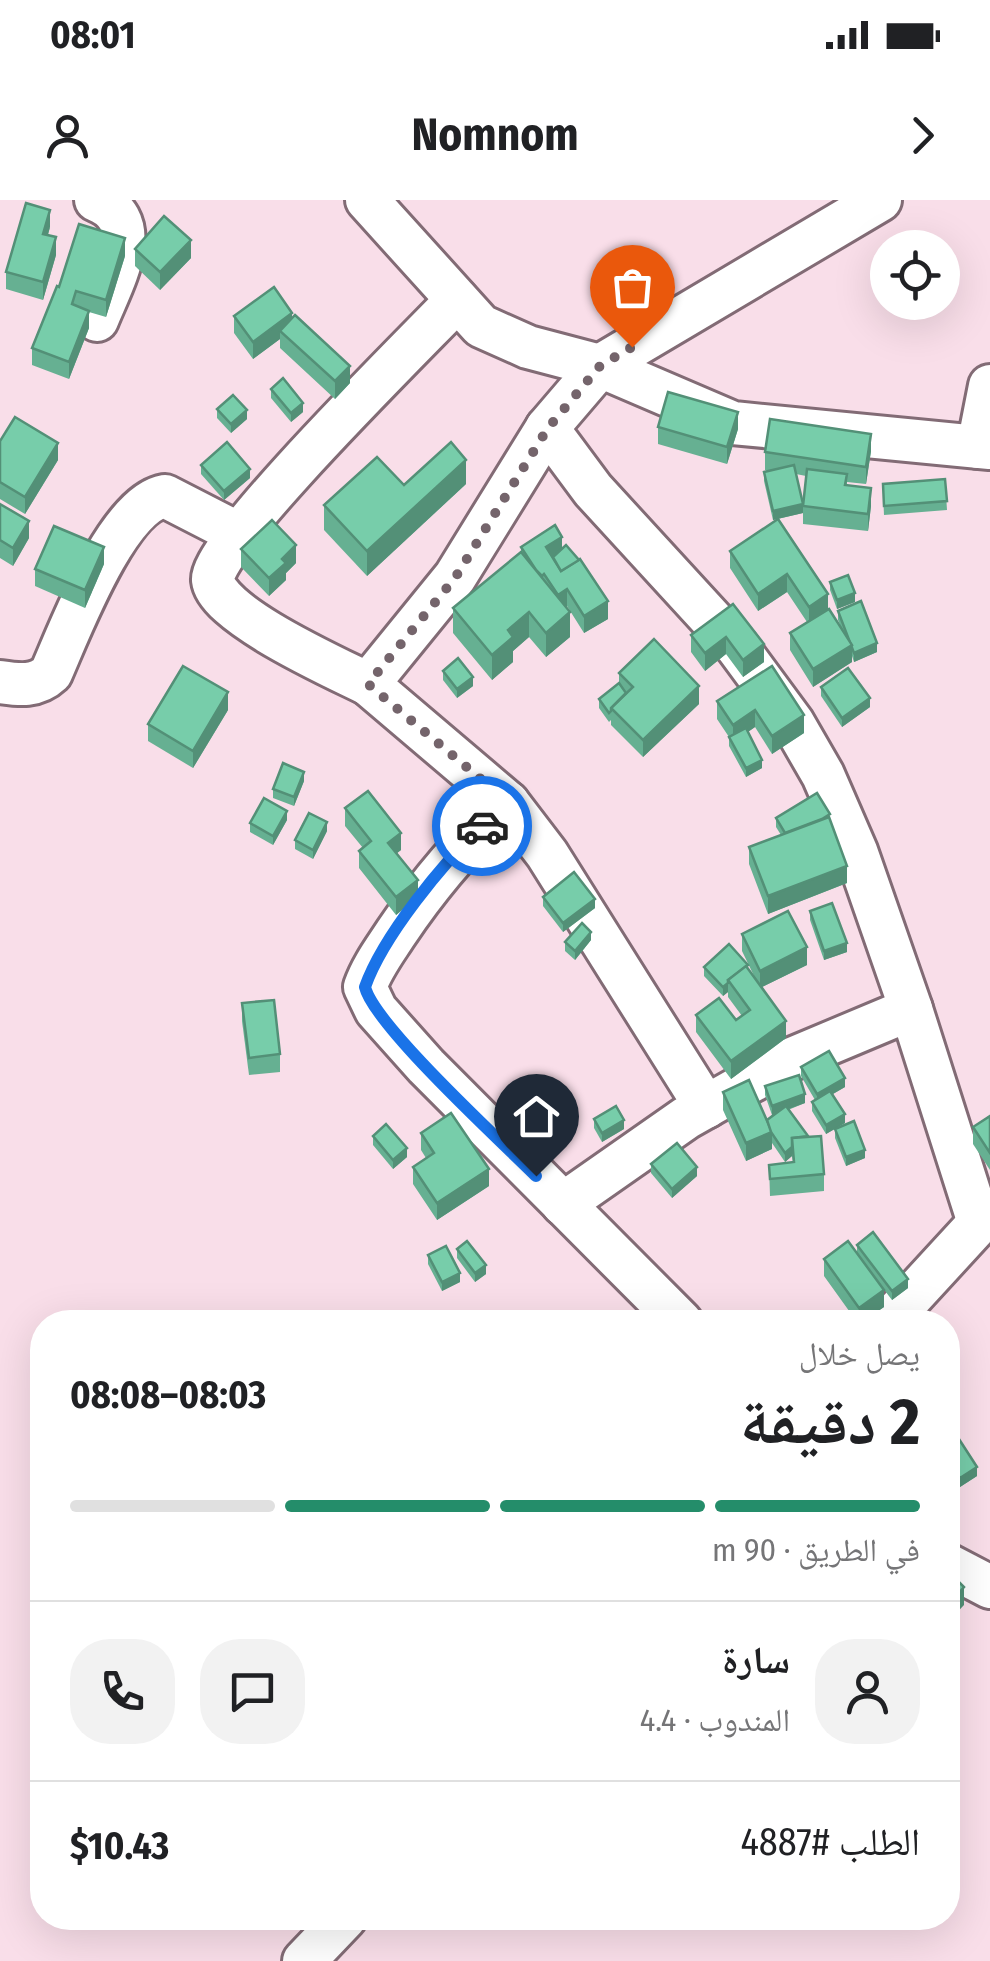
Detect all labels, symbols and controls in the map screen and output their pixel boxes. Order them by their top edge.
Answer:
text: 08:01 [50,12,136,58]
icon: person [40,108,95,163]
text: Nomnom [411,108,579,162]
icon: forward [895,108,950,163]
map controls [870,230,960,320]
button: locate [870,230,960,320]
pin [590,245,675,348]
icon: bag [605,260,660,315]
courier [432,776,532,876]
icon: car [455,799,510,854]
pin [494,1074,579,1177]
icon: home [509,1089,564,1144]
text: يصل خلال [799,1335,920,1373]
text: 08:03–08:08 [70,1372,266,1418]
text: 2 دقيقة [740,1383,920,1461]
text: في الطريق · 90 m [712,1531,920,1569]
text: سارة [722,1637,790,1683]
button: phone [70,1639,175,1744]
button: chat [200,1639,305,1744]
button: person [815,1639,920,1744]
text: المندوب · 4.4 [640,1701,790,1739]
text: الطلب #4887 [740,1819,920,1865]
text: $10.43 [70,1823,169,1869]

